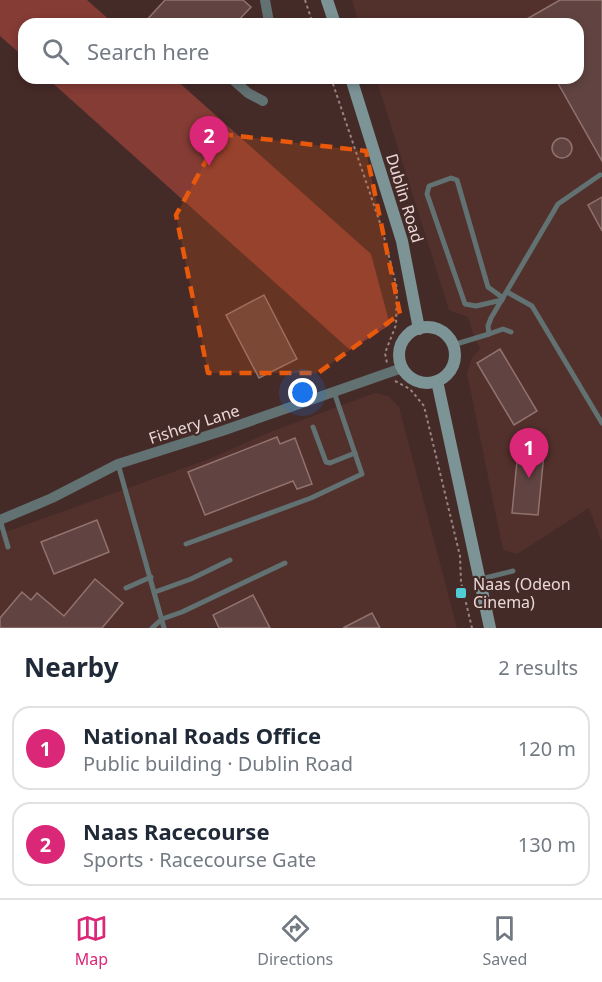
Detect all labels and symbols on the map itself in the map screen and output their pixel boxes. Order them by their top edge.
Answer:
pin: 2 [190,116,228,166]
street label: Dublin Road [381,151,429,245]
your location [288,378,317,407]
street label: Fishery Lane [146,399,242,449]
pin: 1 [510,428,548,478]
place label: Naas (Odeon Cinema) [473,573,571,613]
marker: Naas (Odeon Cinema) [454,586,468,600]

